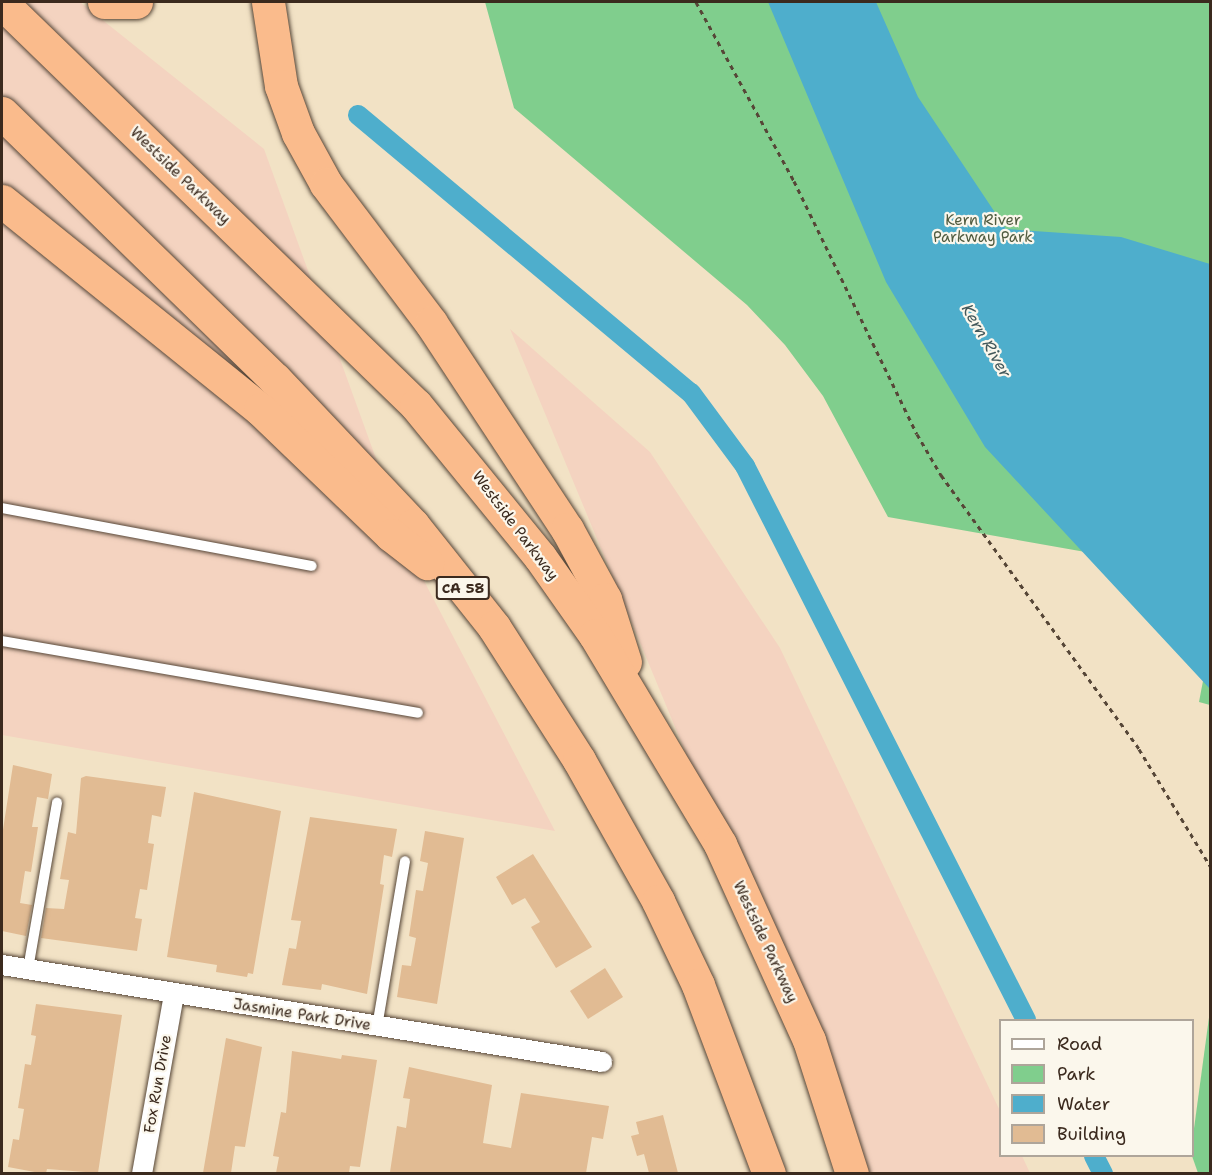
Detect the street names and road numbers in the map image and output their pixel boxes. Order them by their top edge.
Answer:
street label: Westside Parkway [126,124,234,228]
street label: Westside Parkway [468,468,562,584]
road number: CA 58 [434,577,492,599]
street label: Westside Parkway [729,878,801,1006]
street label: Jasmine Park Drive [232,995,372,1035]
street label: Fox Run Drive [141,1033,175,1135]

